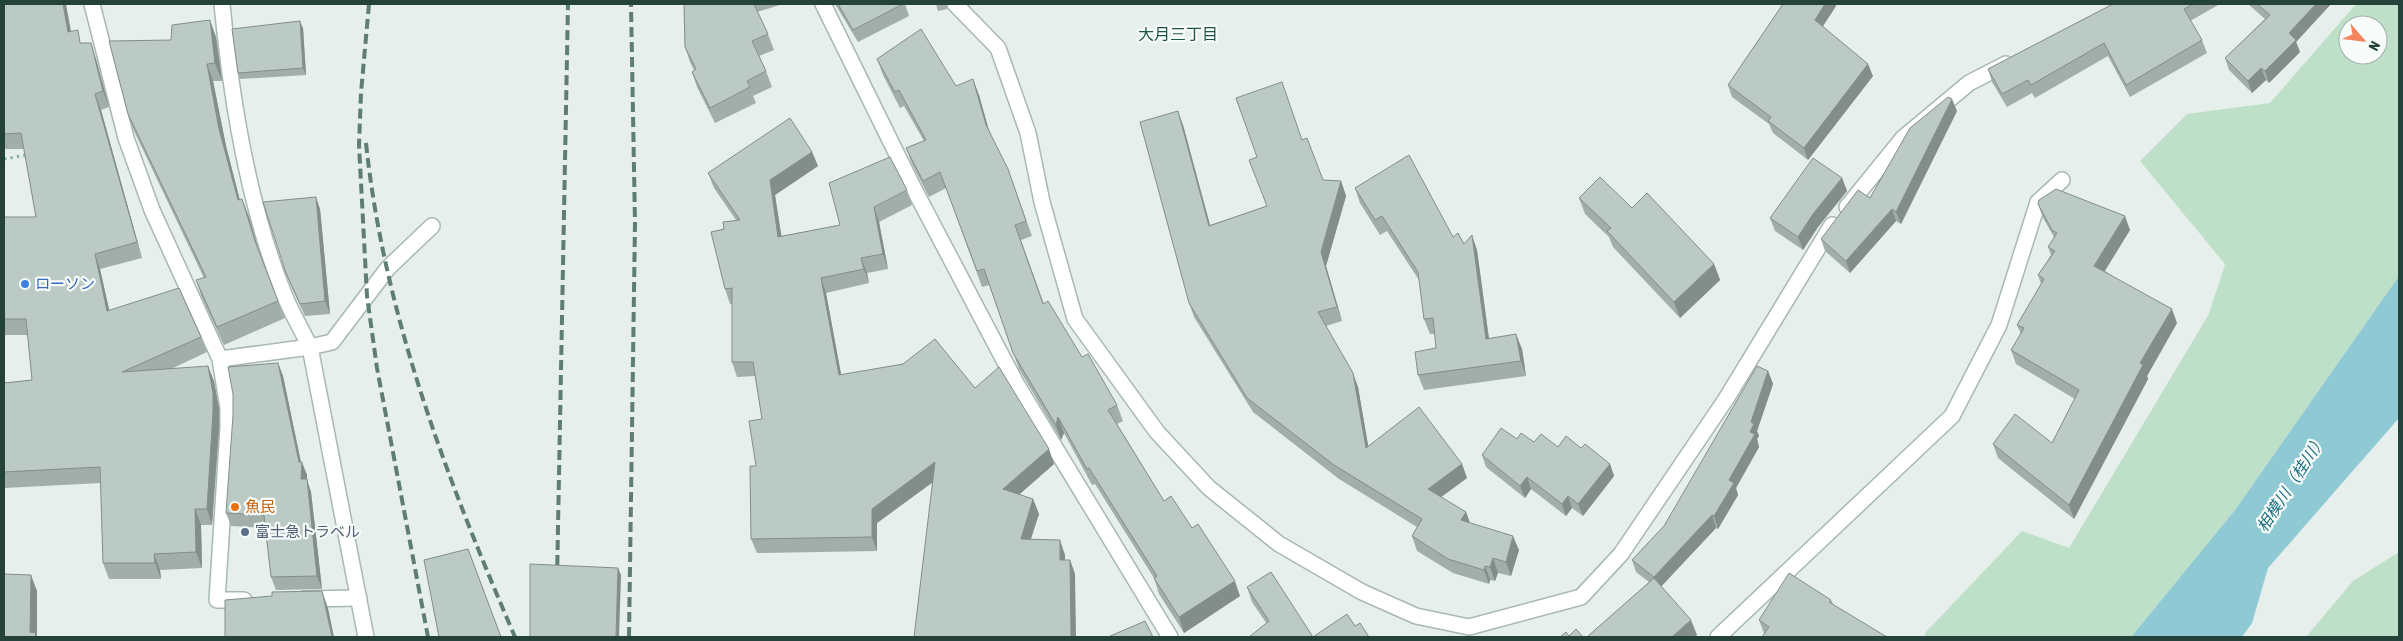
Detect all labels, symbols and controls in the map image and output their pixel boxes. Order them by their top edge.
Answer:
north arrow [2338,15,2388,65]
district label: 大月三丁目 [1138,25,1218,43]
text: N [2365,39,2383,54]
place label: ローソン [35,275,95,292]
marker: ローソン [19,278,31,290]
water label: 相模川（桂川） [2253,431,2329,535]
place label: 魚民 [245,498,275,515]
marker: 魚民 [229,501,241,513]
place label: 富士急トラベル [255,523,360,540]
marker: 富士急トラベル [239,526,251,538]

